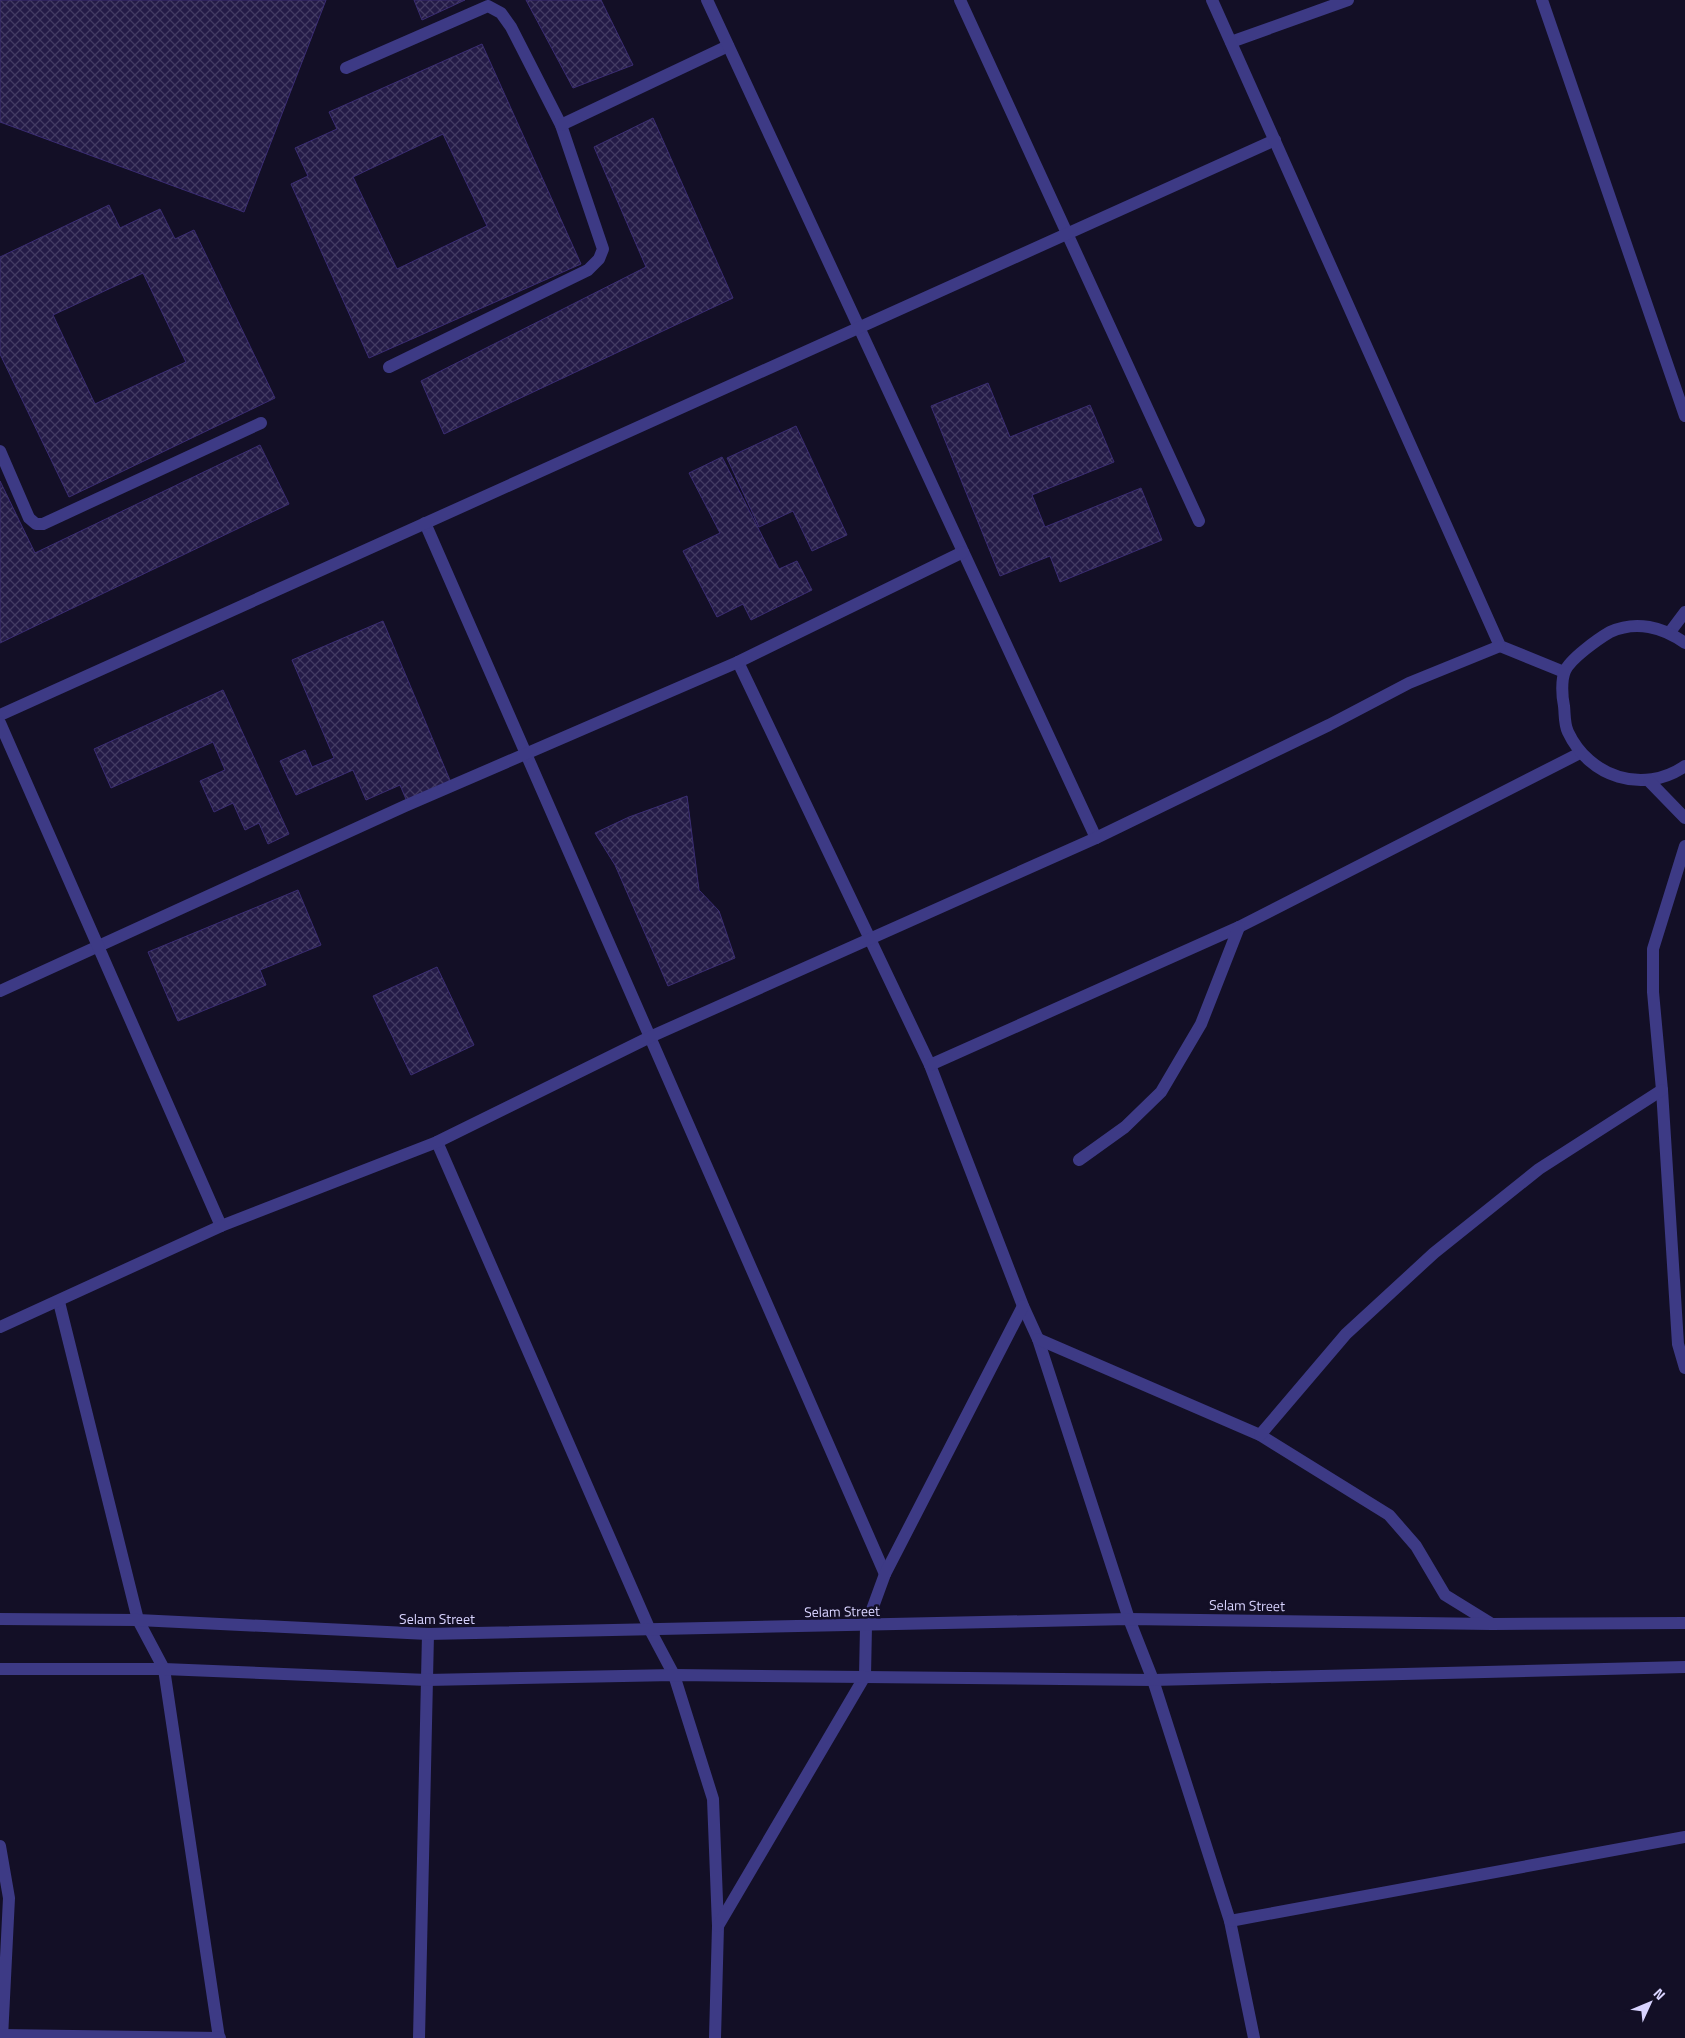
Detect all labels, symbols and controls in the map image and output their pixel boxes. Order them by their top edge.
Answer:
street label: Selam Street [1209,1594,1285,1616]
street label: Selam Street [804,1600,880,1622]
street label: Selam Street [399,1608,475,1629]
north arrow [1625,1978,1675,2028]
text: N [1649,1983,1671,2004]

